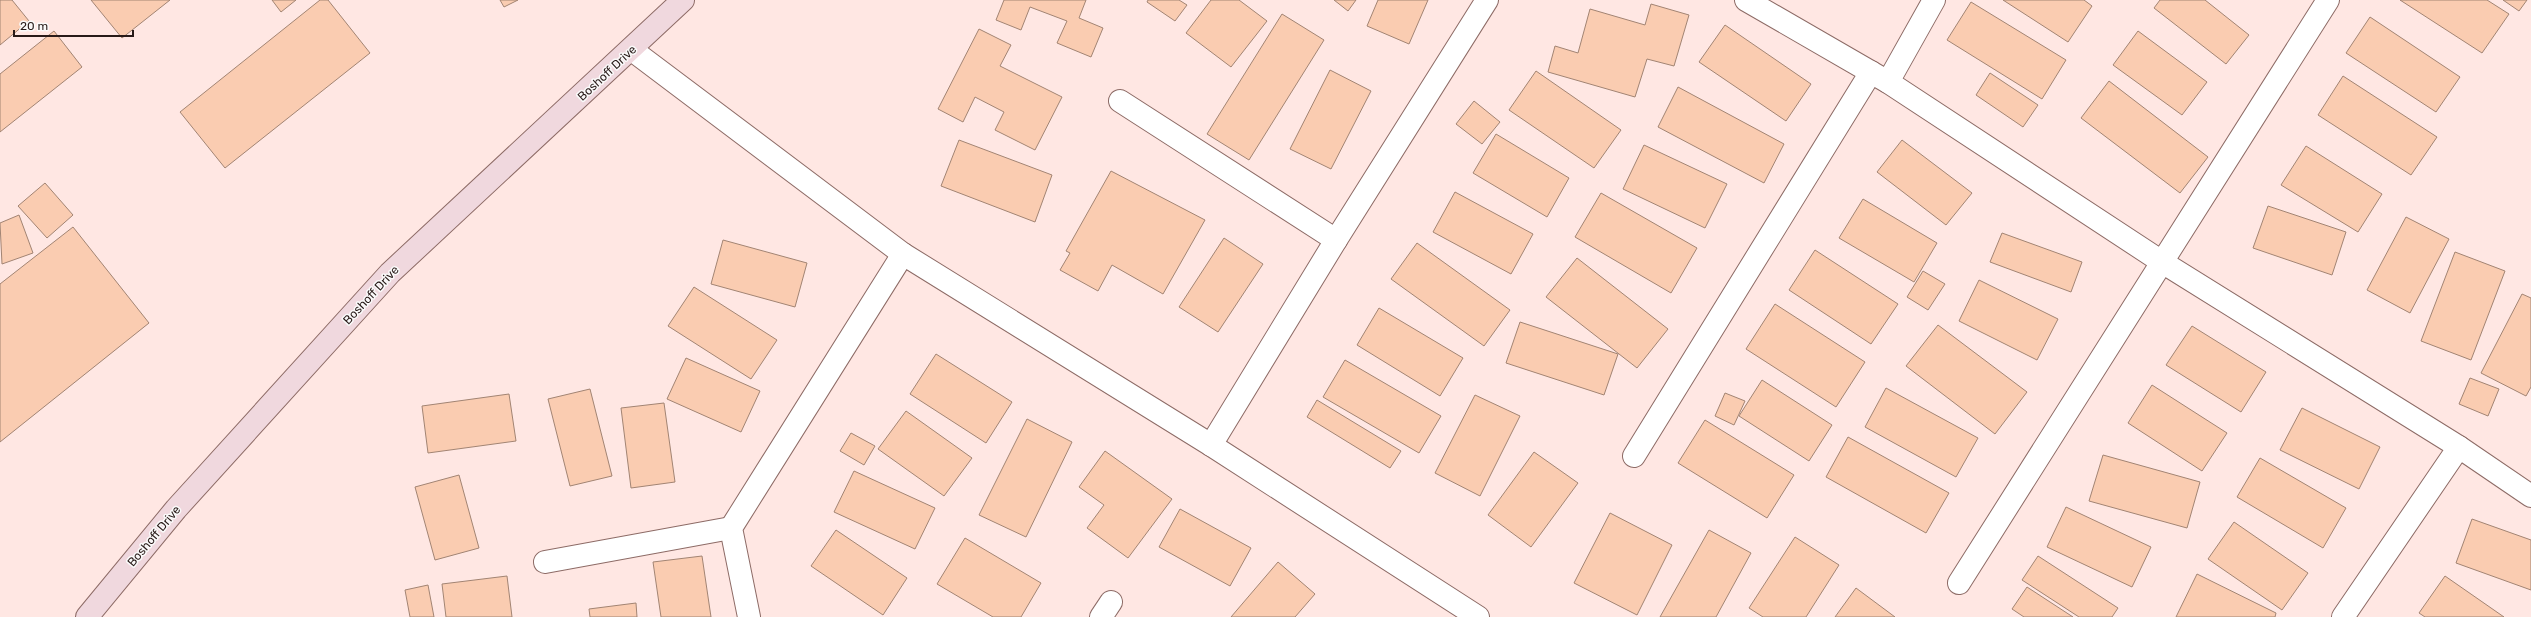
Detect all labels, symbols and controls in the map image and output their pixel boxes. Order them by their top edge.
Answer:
scale bar [14,12,133,38]
text: 20 m [20,19,48,33]
street label: Boshoff Drive [575,42,639,104]
street label: Boshoff Drive [340,263,402,327]
street label: Boshoff Drive [125,503,184,569]

